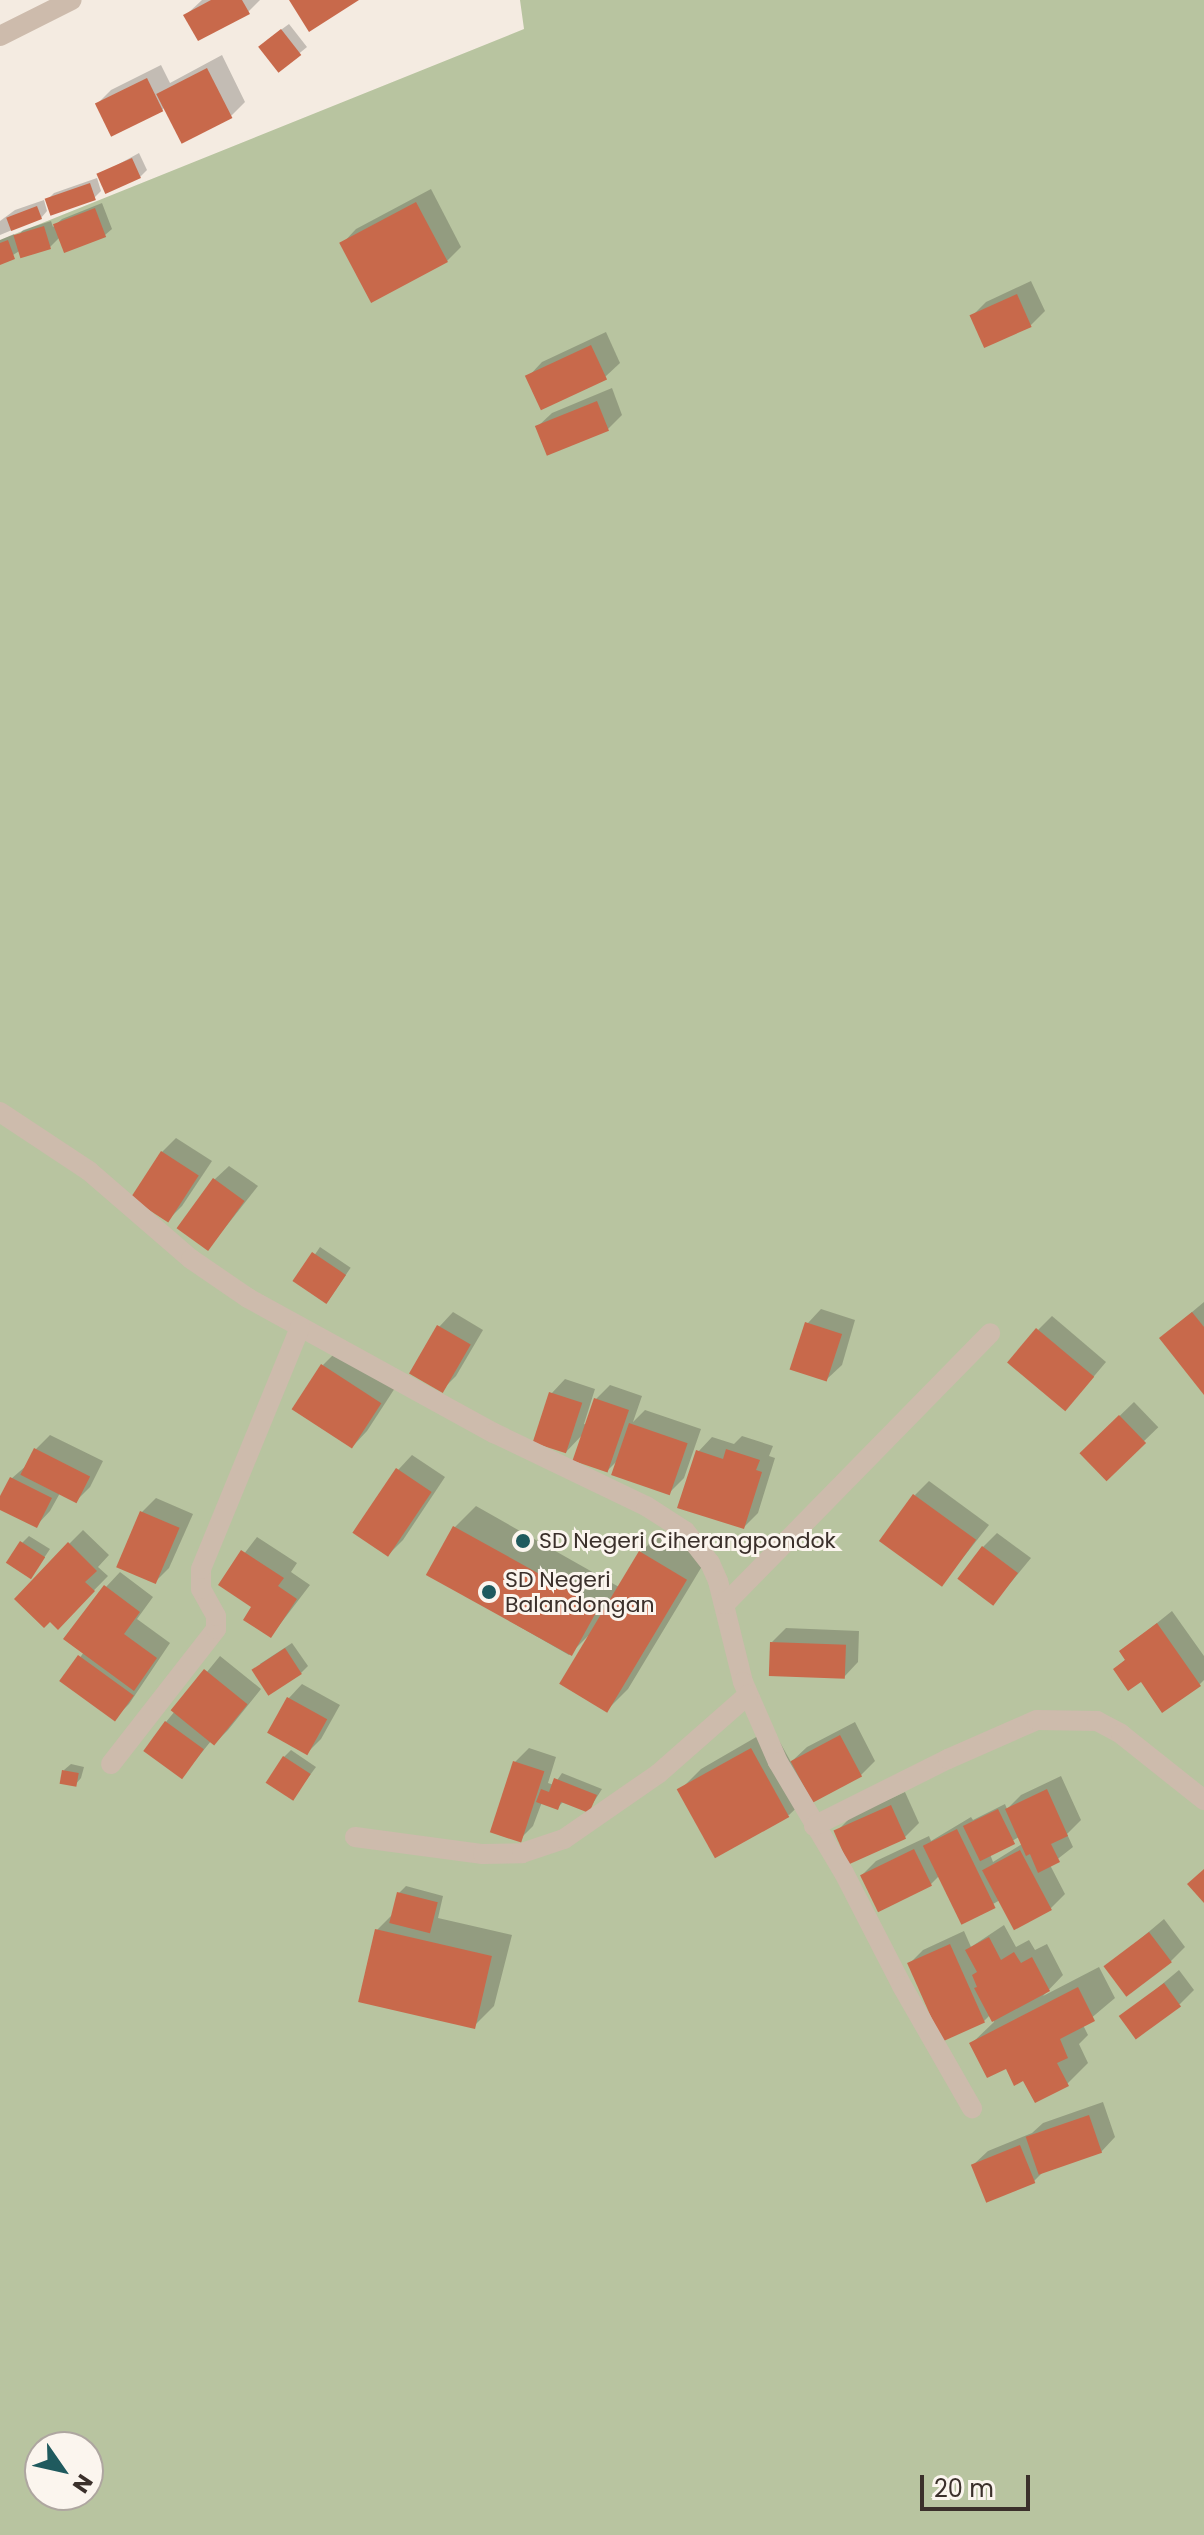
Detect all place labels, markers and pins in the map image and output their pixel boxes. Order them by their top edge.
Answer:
place label: SD Negeri Ciherangpondok [539,1528,836,1554]
marker: SD Negeri Ciherangpondok [514,1532,532,1550]
place label: SD Negeri Balandongan [505,1566,655,1618]
marker: SD Negeri Balandongan [480,1583,498,1601]

